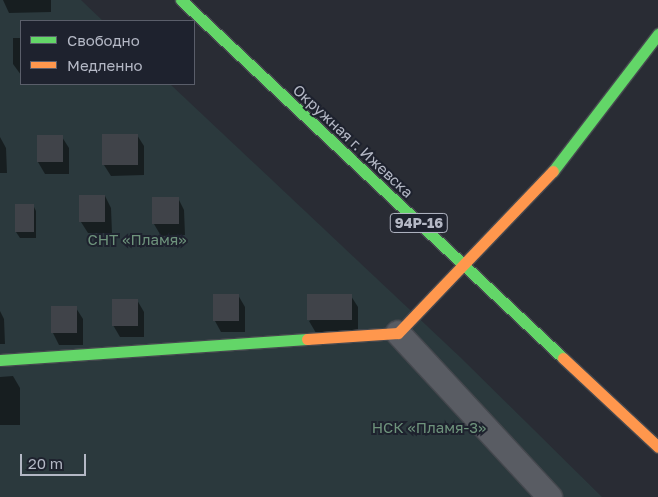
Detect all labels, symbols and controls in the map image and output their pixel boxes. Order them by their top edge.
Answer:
legend [20,20,195,85]
text: Свободно [67,31,140,49]
text: Медленно [67,56,143,74]
street label: Окружная г. Ижевска [289,81,417,201]
road number: 94Р-16 [389,212,449,234]
park label: СНТ «Пламя» [88,231,186,249]
park label: НСК «Пламя-3» [372,419,486,437]
scale bar [22,444,89,476]
text: 20 m [28,454,63,472]

